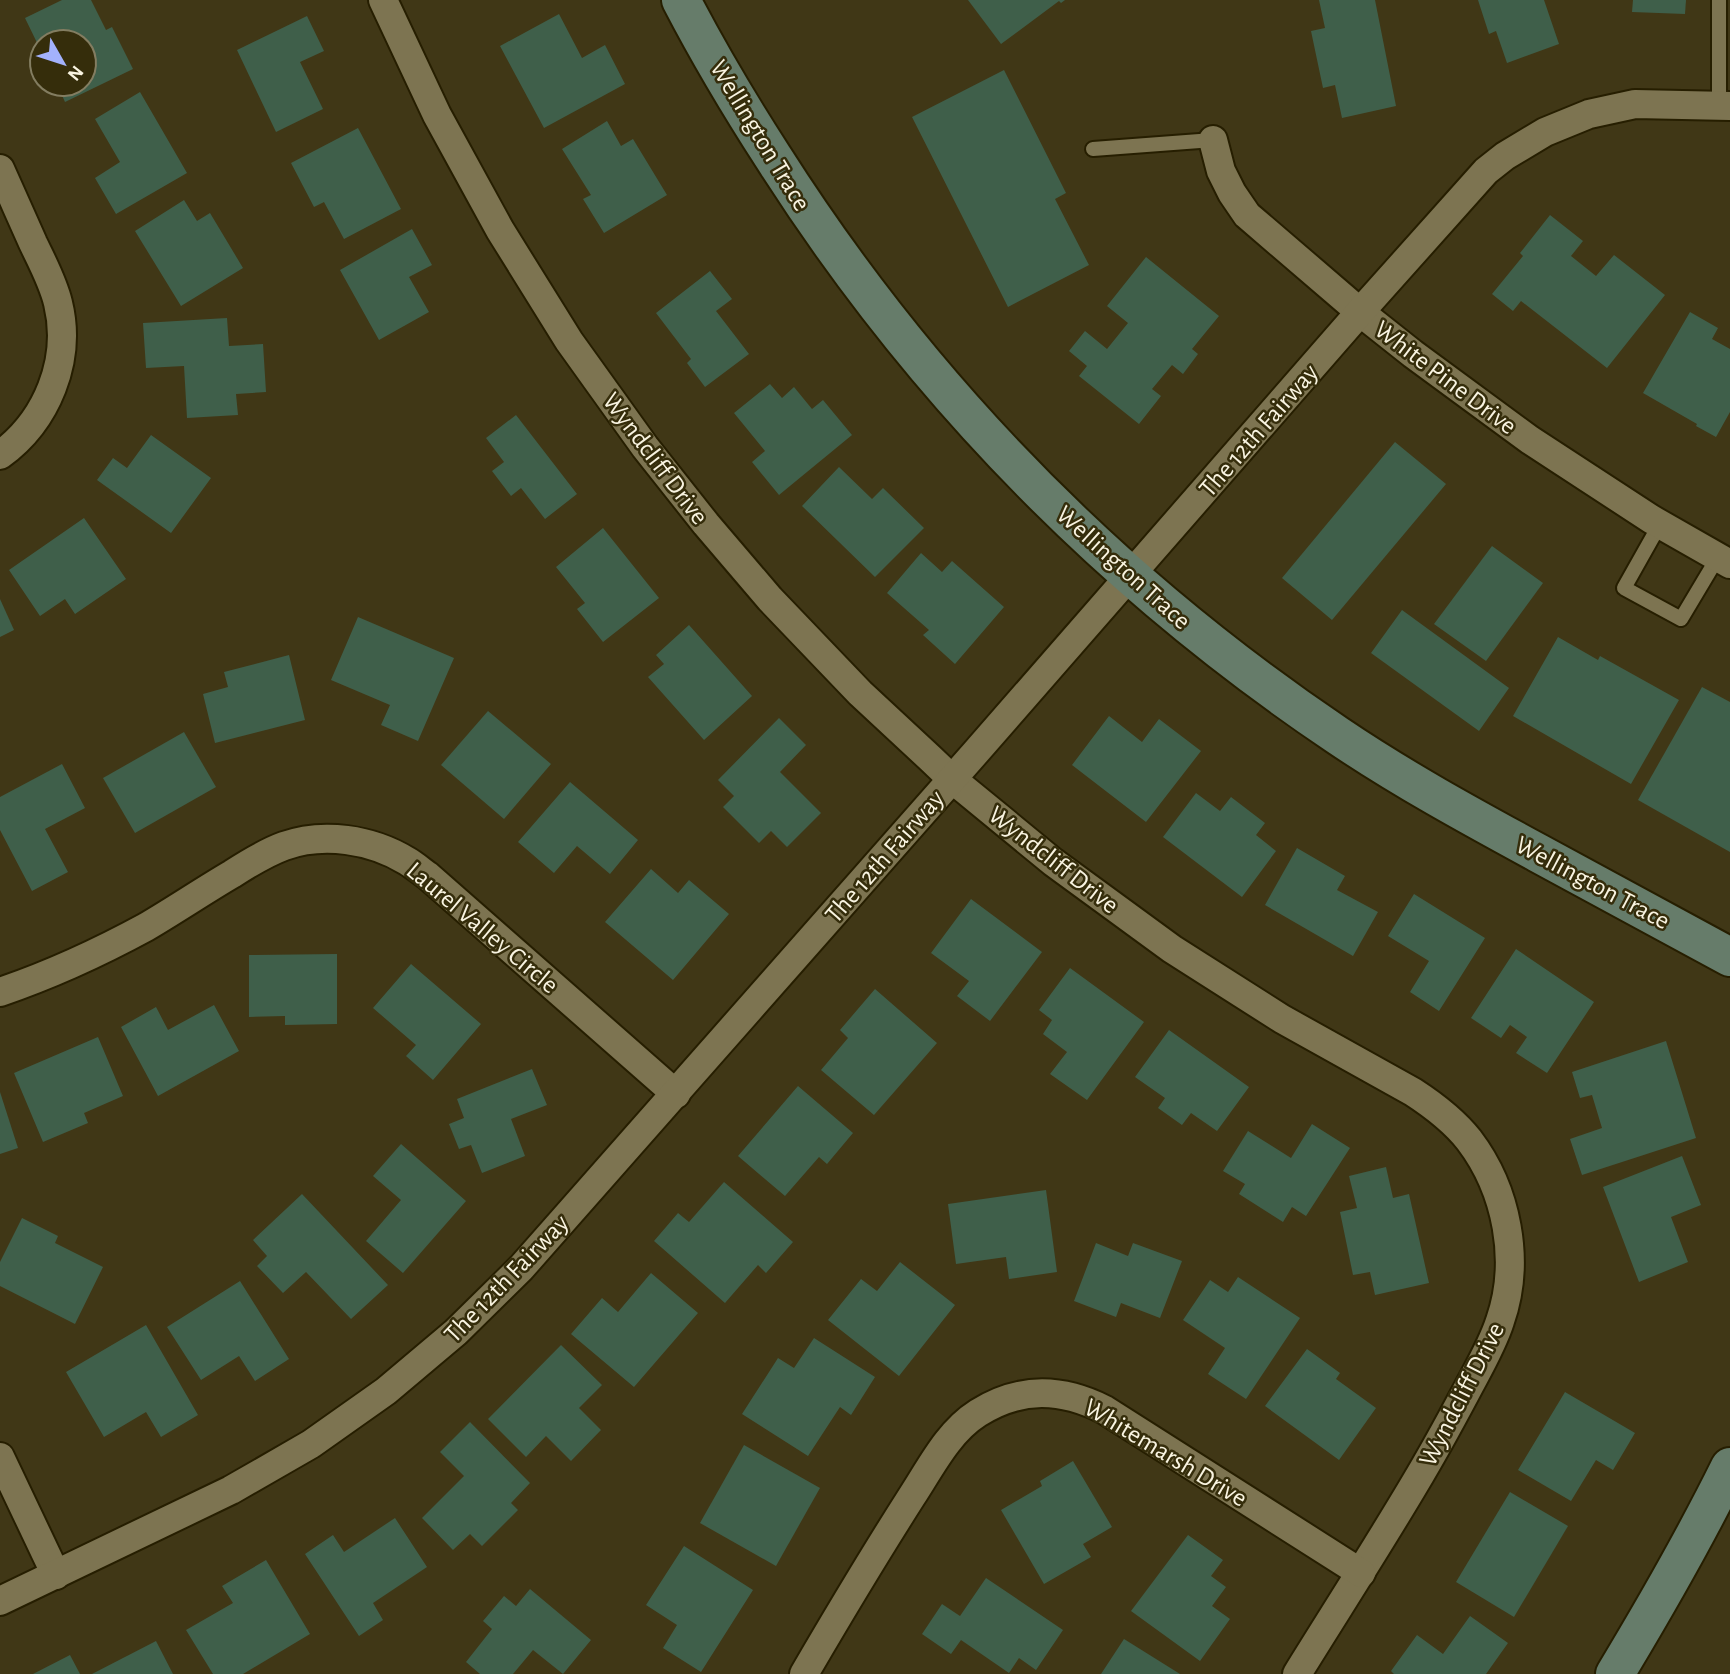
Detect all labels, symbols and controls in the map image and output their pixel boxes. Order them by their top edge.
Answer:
north arrow [28,28,98,98]
street label: Wellington Trace [705,56,815,215]
text: N [64,62,87,84]
street label: White Pine Drive [1369,316,1521,440]
street label: The 12th Fairway [1194,359,1323,502]
street label: Wyndcliff Drive [597,388,713,529]
street label: Wellington Trace [1051,501,1195,634]
street label: The 12th Fairway [820,785,949,928]
street label: Wyndcliff Drive [983,801,1123,918]
street label: Wellington Trace [1511,831,1674,934]
street label: Laurel Valley Circle [402,857,563,998]
street label: The 12th Fairway [440,1210,574,1348]
street label: Wyndcliff Drive [1415,1318,1509,1470]
street label: Whitemarsh Drive [1079,1394,1252,1512]

